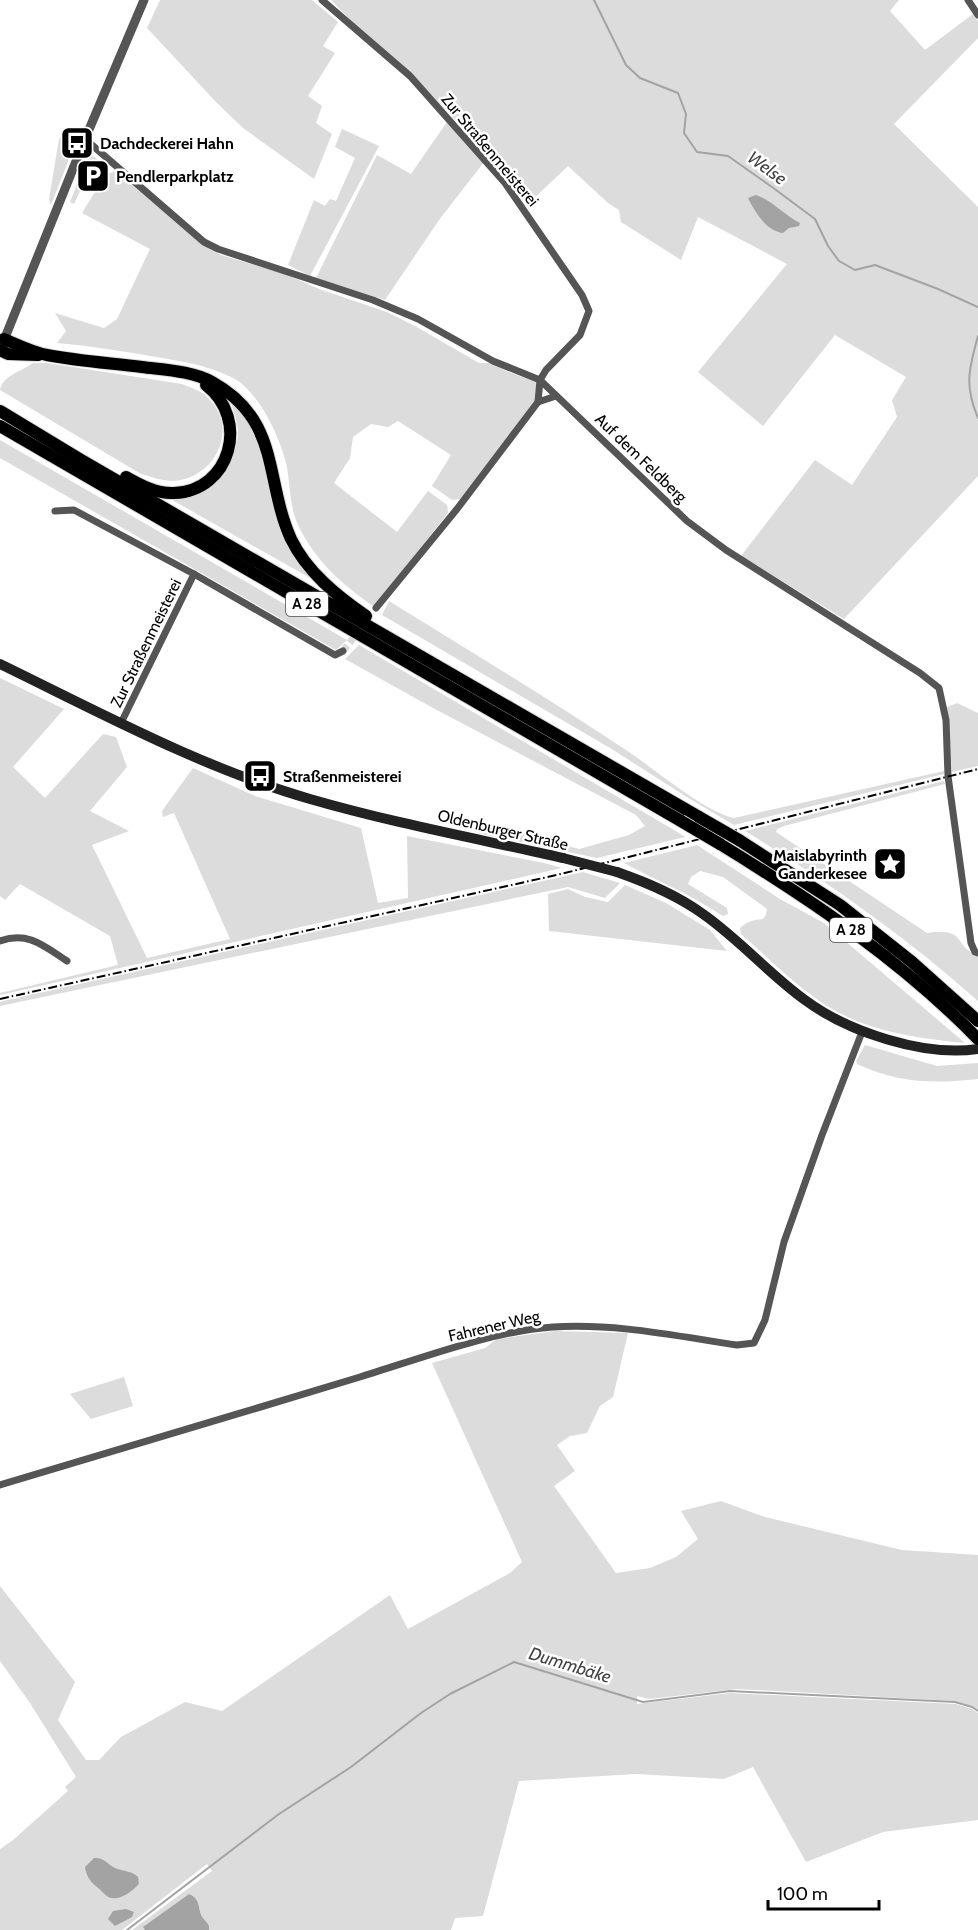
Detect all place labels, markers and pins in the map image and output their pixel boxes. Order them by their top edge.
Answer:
bus stop icon: Dachdeckerei Hahn [59,125,95,161]
place label: Dachdeckerei Hahn [100,134,234,153]
parking icon: Pendlerparkplatz [75,158,111,194]
place label: Pendlerparkplatz [116,167,234,186]
bus stop icon: Straßenmeisterei [242,758,278,794]
place label: Straßenmeisterei [283,767,402,786]
place label: Maislabyrinth Ganderkesee [773,846,867,883]
place icon: Maislabyrinth Ganderkesee [872,846,908,882]

